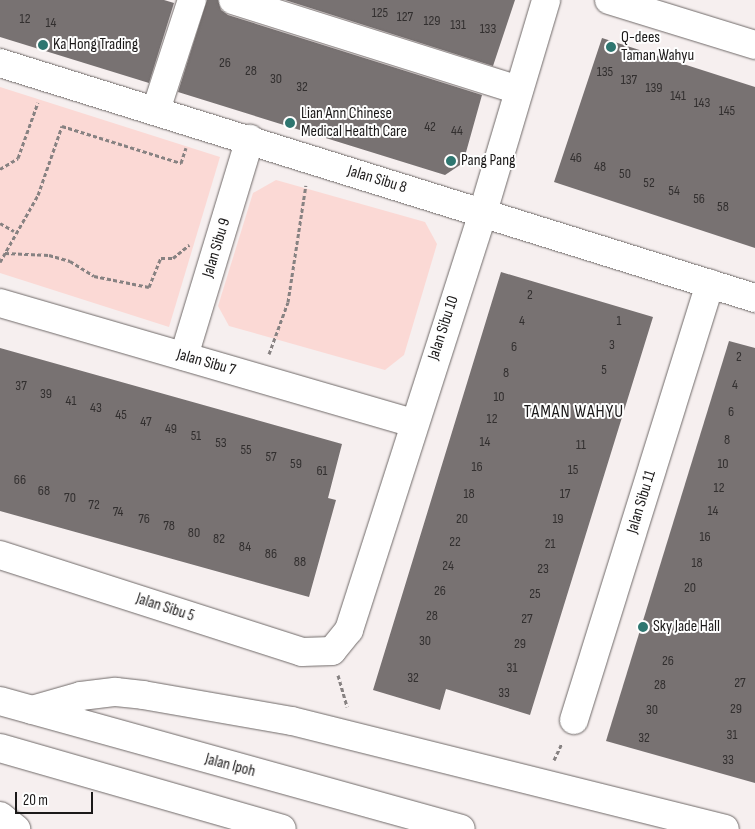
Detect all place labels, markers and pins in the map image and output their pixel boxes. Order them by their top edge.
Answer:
place label: Q-dees Taman Wahyu [621,28,694,66]
place label: Ka Hong Trading [53,35,138,55]
marker: Ka Hong Trading [37,39,49,51]
marker: Q-dees Taman Wahyu [605,41,617,53]
place label: Lian Ann Chinese Medical Health Care [301,104,407,142]
marker: Lian Ann Chinese Medical Health Care [283,116,297,130]
place label: Pang Pang [461,151,515,171]
marker: Pang Pang [445,155,457,167]
place label: Sky Jade Hall [653,617,720,637]
marker: Sky Jade Hall [637,621,649,633]

